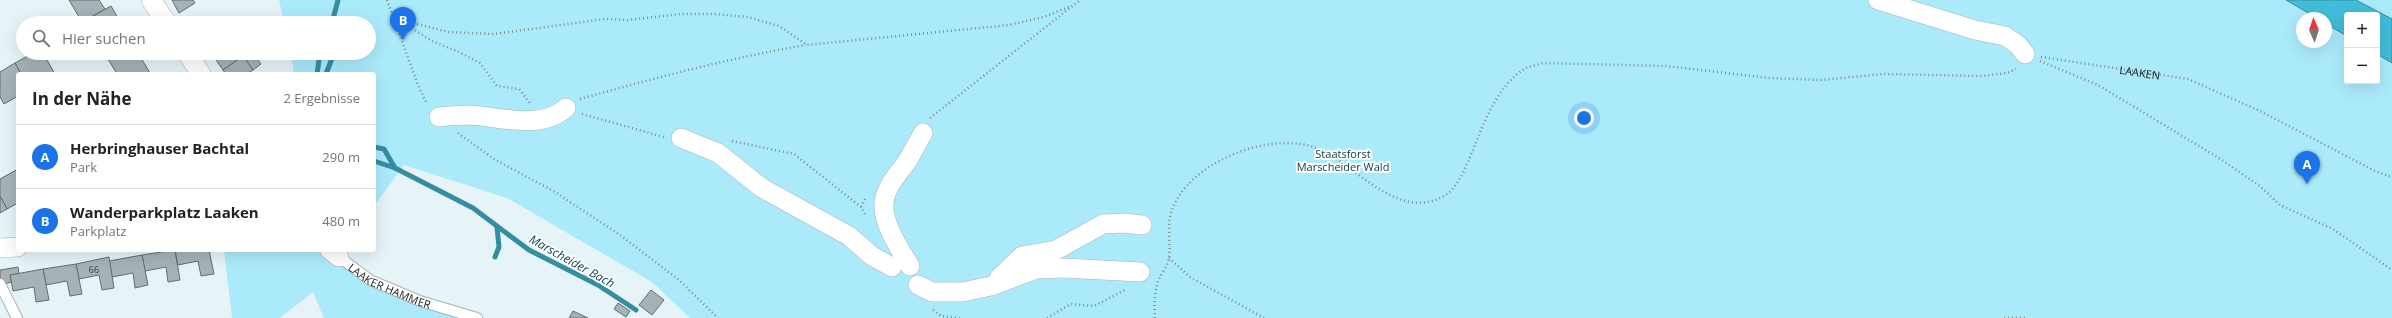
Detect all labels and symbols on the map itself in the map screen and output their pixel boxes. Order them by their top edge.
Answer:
pin: B [390,7,416,40]
north arrow [2296,12,2332,48]
street label: LAAKEN [2119,61,2161,82]
your location [1574,108,1594,128]
park label: Staatsforst Marscheider Wald [1297,146,1389,174]
pin: A [2294,151,2320,184]
water label: Marscheider Bach [526,230,618,292]
street label: LAAKER HAMMER [346,259,433,311]
house number: 66 [89,263,99,276]

